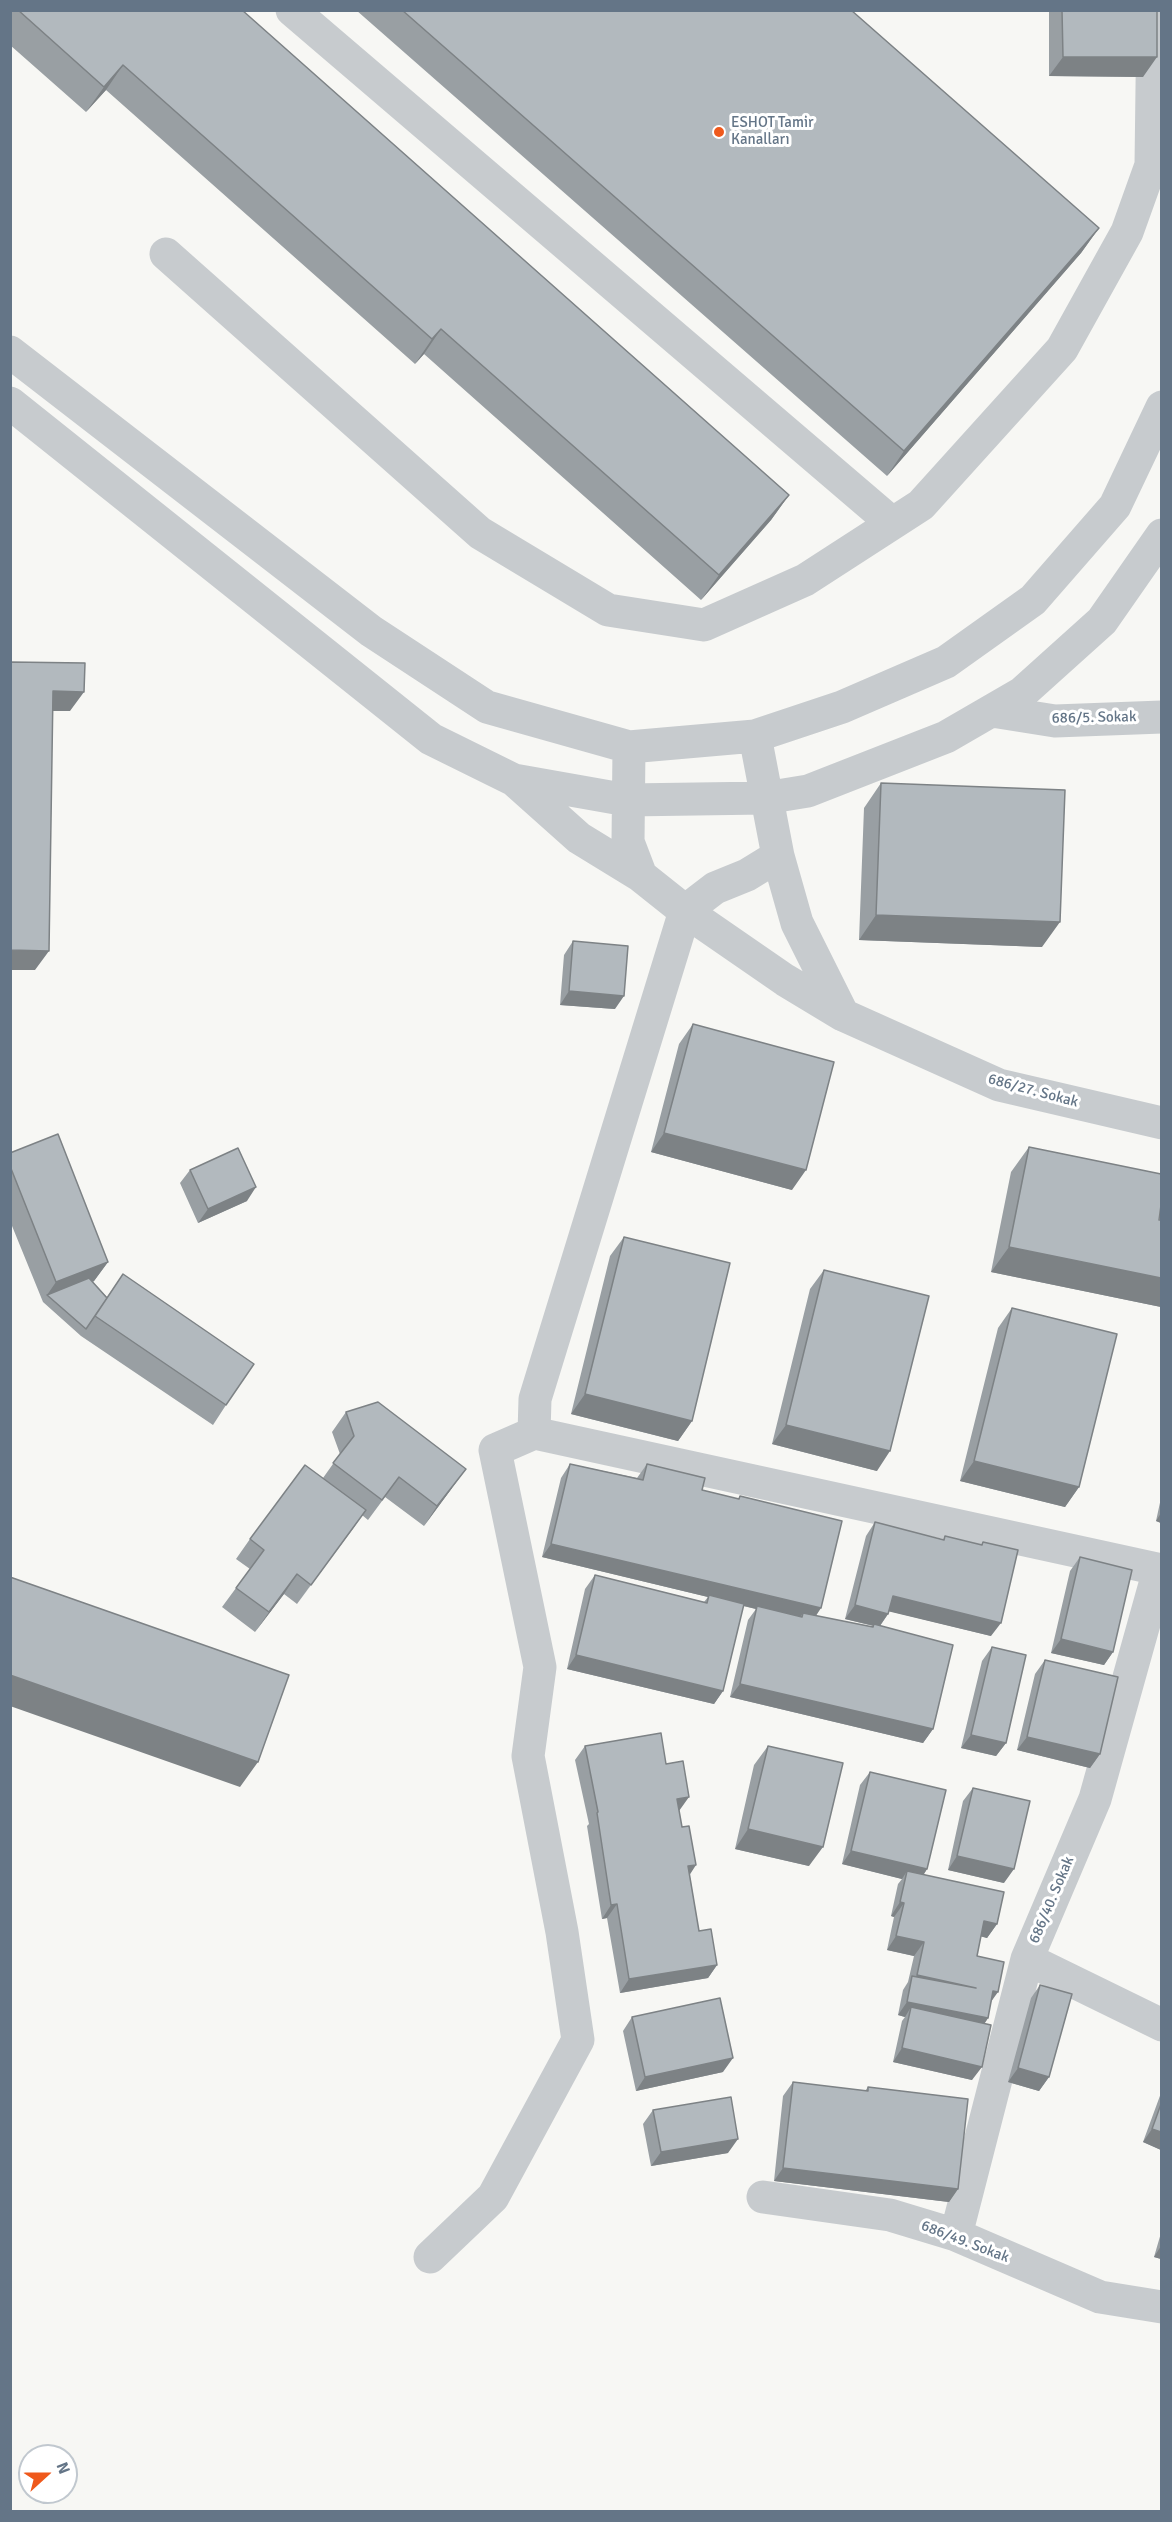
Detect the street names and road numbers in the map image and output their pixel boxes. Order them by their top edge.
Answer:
street label: 686/5. Sokak [1051,708,1137,728]
street label: 686/27. Sokak [986,1070,1080,1112]
street label: 686/40. Sokak [1026,1854,1078,1946]
street label: 686/49. Sokak [918,2217,1012,2267]

